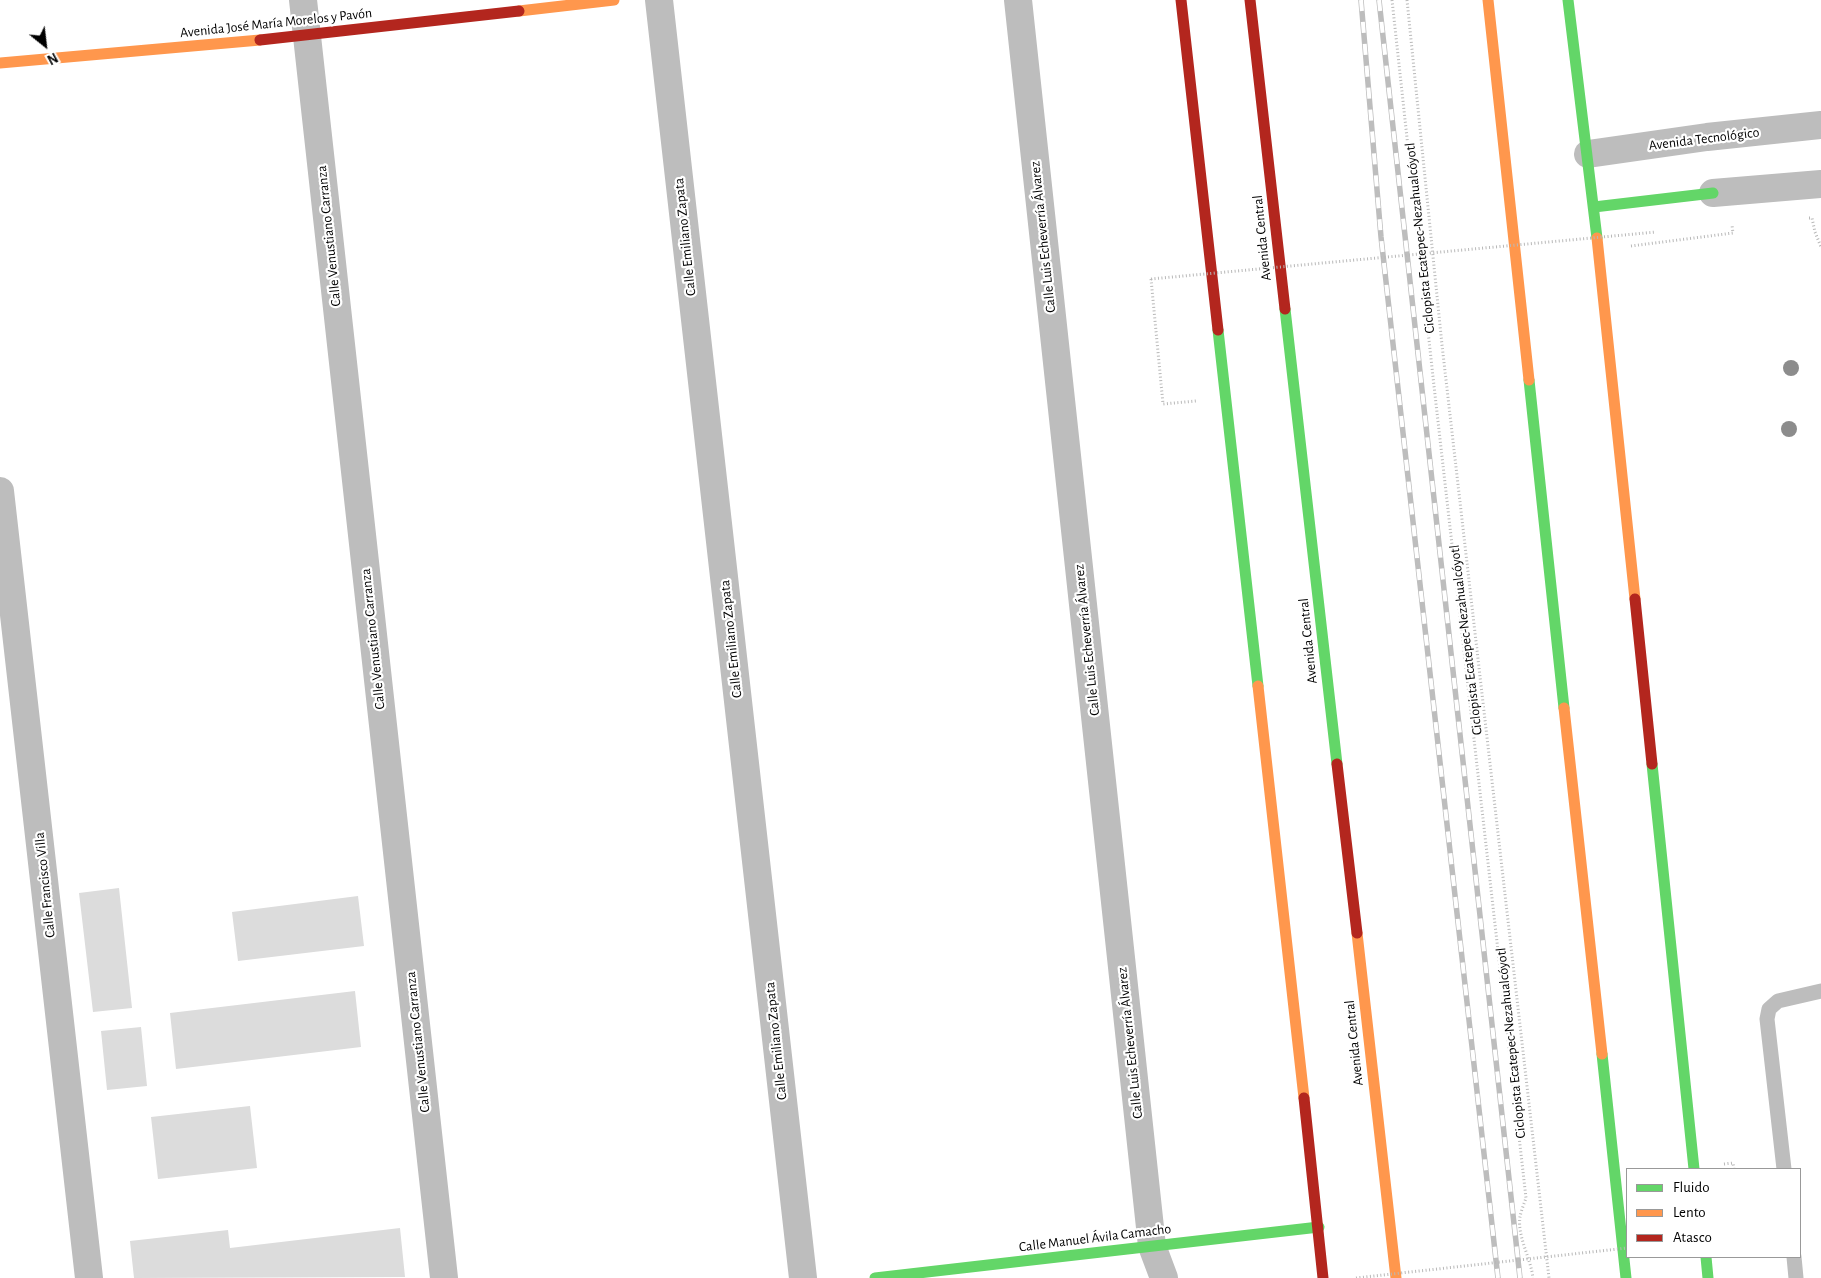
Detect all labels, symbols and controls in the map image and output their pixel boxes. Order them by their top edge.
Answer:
street label: Avenida José María Morelos y Pavón [179,5,373,41]
north arrow [20,20,70,70]
text: N [45,50,60,67]
street label: Avenida Tecnológico [1648,124,1760,154]
street label: Ciclopista Ecatepec-Nezahualcóyotl [1402,142,1438,334]
street label: Calle Luis Echeverría Álvarez [1027,160,1059,314]
street label: Calle Venustiano Carranza [313,165,345,307]
street label: Calle Emiliano Zapata [670,177,700,297]
street label: Avenida Central [1249,194,1275,282]
street label: Ciclopista Ecatepec-Nezahualcóyotl [1446,544,1486,736]
street label: Calle Luis Echeverría Álvarez [1071,563,1103,717]
street label: Calle Venustiano Carranza [357,568,389,710]
street label: Calle Emiliano Zapata [716,579,746,699]
street label: Avenida Central [1295,597,1321,685]
street label: Calle Francisco Villa [31,831,59,939]
street label: Ciclopista Ecatepec-Nezahualcóyotl [1493,947,1529,1139]
street label: Calle Luis Echeverría Álvarez [1114,966,1146,1120]
street label: Calle Venustiano Carranza [402,971,434,1113]
street label: Calle Emiliano Zapata [761,981,791,1101]
street label: Avenida Central [1341,999,1367,1087]
legend [1626,1168,1801,1258]
text: Fluido [1673,1180,1710,1195]
text: Lento [1673,1205,1706,1220]
street label: Calle Manuel Ávila Camacho [1018,1220,1172,1256]
text: Atasco [1673,1230,1712,1245]

